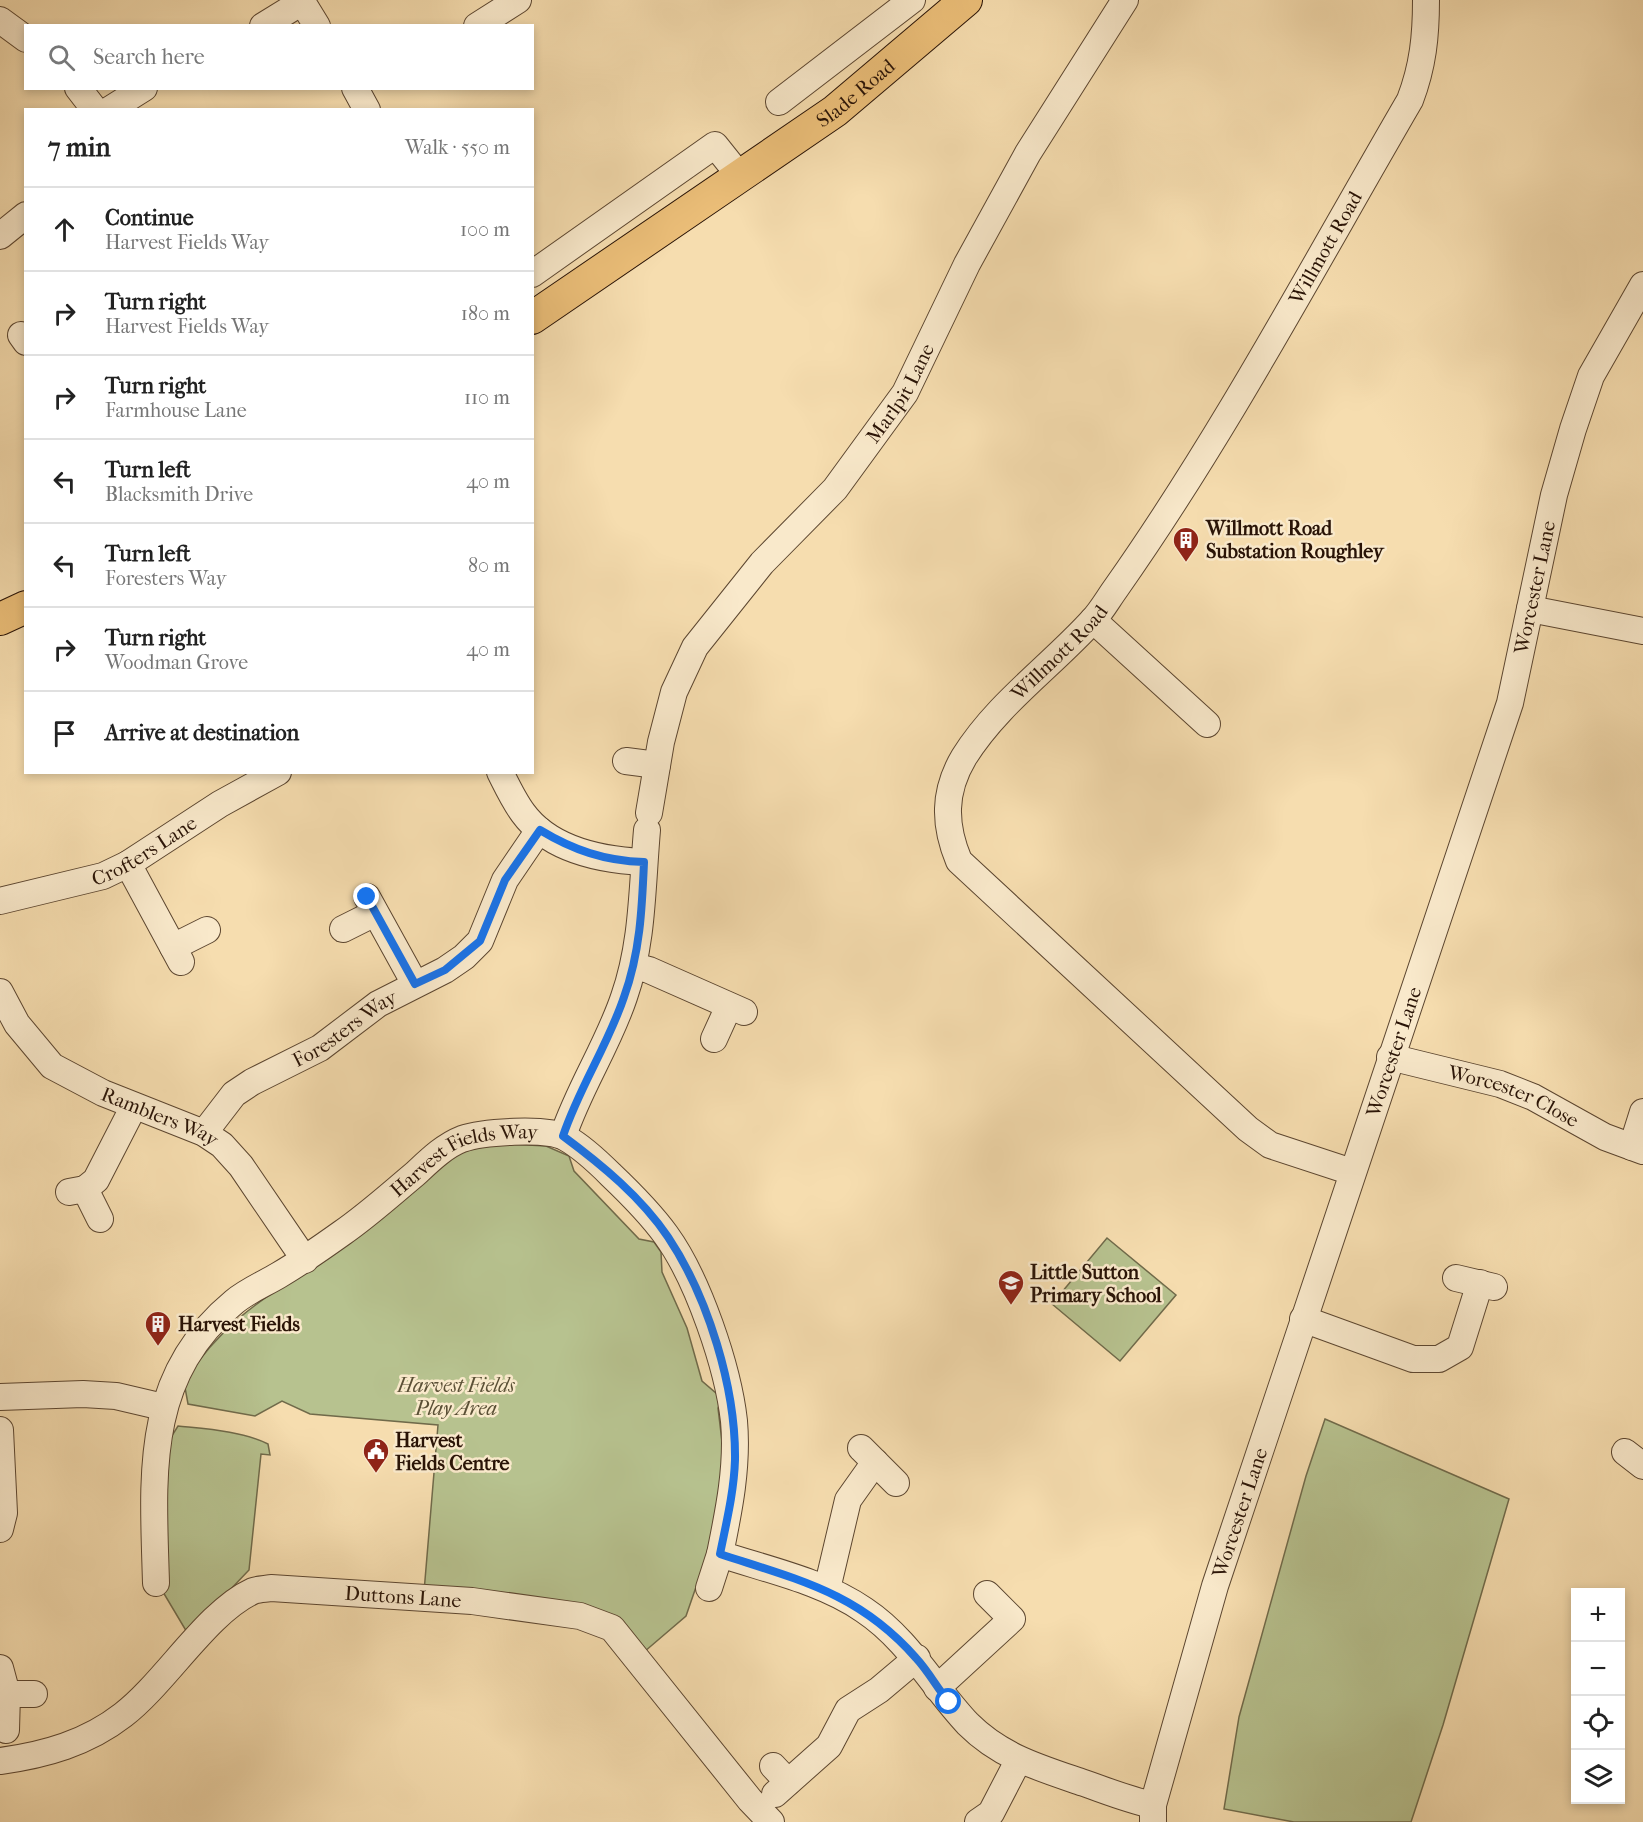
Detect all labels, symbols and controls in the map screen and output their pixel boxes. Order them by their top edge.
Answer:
search box [24,24,534,90]
icon: search [45,41,78,74]
text: Search here [93,44,205,70]
street label: Slade Road [812,54,900,132]
text: 7 min [48,132,111,163]
text: Walk · 550 m [405,136,510,159]
street label: Willmott Road [1284,186,1368,309]
text: Continue [105,205,194,231]
icon: ahead [48,213,81,246]
text: 100 m [460,218,510,241]
text: Harvest Fields Way [105,231,269,254]
text: Turn right [105,289,206,315]
icon: right [48,297,81,330]
text: 180 m [461,302,510,325]
text: Harvest Fields Way [105,315,269,338]
street label: Marlpit Lane [862,340,939,447]
text: Turn right [105,373,206,399]
icon: right [48,381,81,414]
text: 110 m [464,386,510,409]
text: Farmhouse Lane [105,399,247,422]
text: Turn left [105,457,191,483]
icon: left [48,465,81,498]
text: 40 m [466,470,510,493]
text: Blacksmith Drive [105,483,253,506]
place label: Willmott Road Substation Roughley [1205,517,1385,563]
street label: Worcester Lane [1510,518,1560,657]
building icon: Willmott Road Substation Roughley [1171,525,1201,563]
text: Turn left [105,541,191,567]
icon: left [48,549,81,582]
text: 80 m [468,554,510,577]
text: Foresters Way [105,567,226,590]
street label: Willmott Road [1006,600,1113,706]
text: Turn right [105,625,206,651]
icon: right [48,633,81,666]
text: 40 m [466,638,510,661]
text: Woodman Grove [105,651,248,674]
icon: arrive [48,717,81,750]
text: Arrive at destination [105,720,299,746]
street label: Crofters Lane [90,811,201,890]
route end [353,883,379,909]
street label: Worcester Lane [1361,984,1426,1121]
street label: Foresters Way [289,985,402,1072]
street label: Worcester Close [1445,1060,1583,1132]
street label: Ramblers Way [98,1082,224,1152]
street label: Harvest Fields Way [386,1120,540,1202]
place label: Little Sutton Primary School [1030,1261,1162,1307]
school or university icon: Little Sutton Primary School [996,1268,1026,1306]
building icon: Harvest Fields [143,1309,173,1347]
place label: Harvest Fields [178,1313,300,1336]
park label: Harvest Fields Play Area [396,1374,515,1420]
place label: Harvest Fields Centre [394,1429,510,1475]
public building icon: Harvest Fields Centre [361,1436,391,1474]
street label: Worcester Lane [1207,1445,1272,1582]
street label: Duttons Lane [344,1582,462,1612]
map controls [1571,1588,1625,1804]
button: + [1571,1588,1625,1642]
button: − [1571,1642,1625,1696]
route start [935,1688,961,1714]
button: locate [1571,1696,1625,1750]
button: layers [1571,1750,1625,1804]

